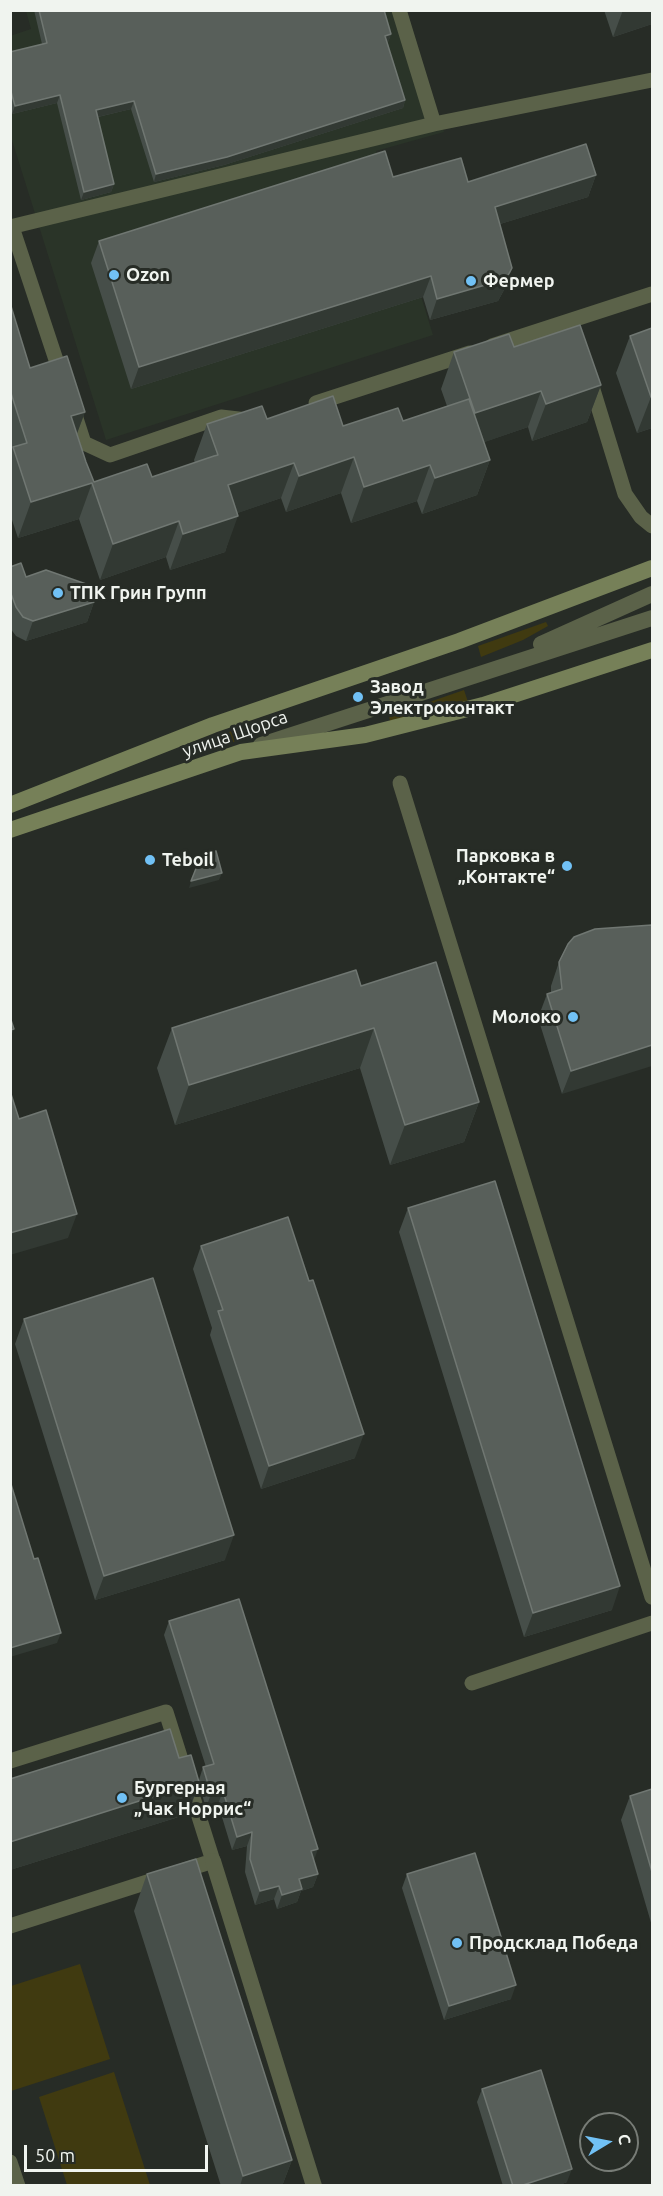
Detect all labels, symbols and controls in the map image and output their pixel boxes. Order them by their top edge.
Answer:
place label: Ozon [126,264,170,286]
marker: Ozon [107,268,121,282]
place label: Фермер [483,270,554,292]
marker: Фермер [464,274,478,288]
place label: ТПК Грин Групп [70,582,207,604]
marker: ТПК Грин Групп [51,586,65,600]
place label: Завод Электроконтакт [370,676,514,718]
marker: Завод Электроконтакт [351,690,365,704]
street label: улица Щорса [180,706,290,762]
place label: Парковка в „Контакте“ [456,845,555,888]
place label: Teboil [162,849,214,871]
marker: Teboil [143,853,157,867]
marker: Парковка в „Контакте“ [560,859,574,873]
place label: Молоко [492,1006,561,1028]
marker: Молоко [566,1010,580,1024]
place label: Бургерная „Чак Норрис“ [134,1777,251,1820]
marker: Бургерная „Чак Норрис“ [115,1791,129,1805]
place label: Продсклад Победа [469,1932,638,1954]
marker: Продсклад Победа [450,1936,464,1950]
north arrow [579,2112,639,2172]
scale bar [27,2133,212,2171]
text: С [615,2133,635,2146]
text: 50 m [35,2145,75,2165]

